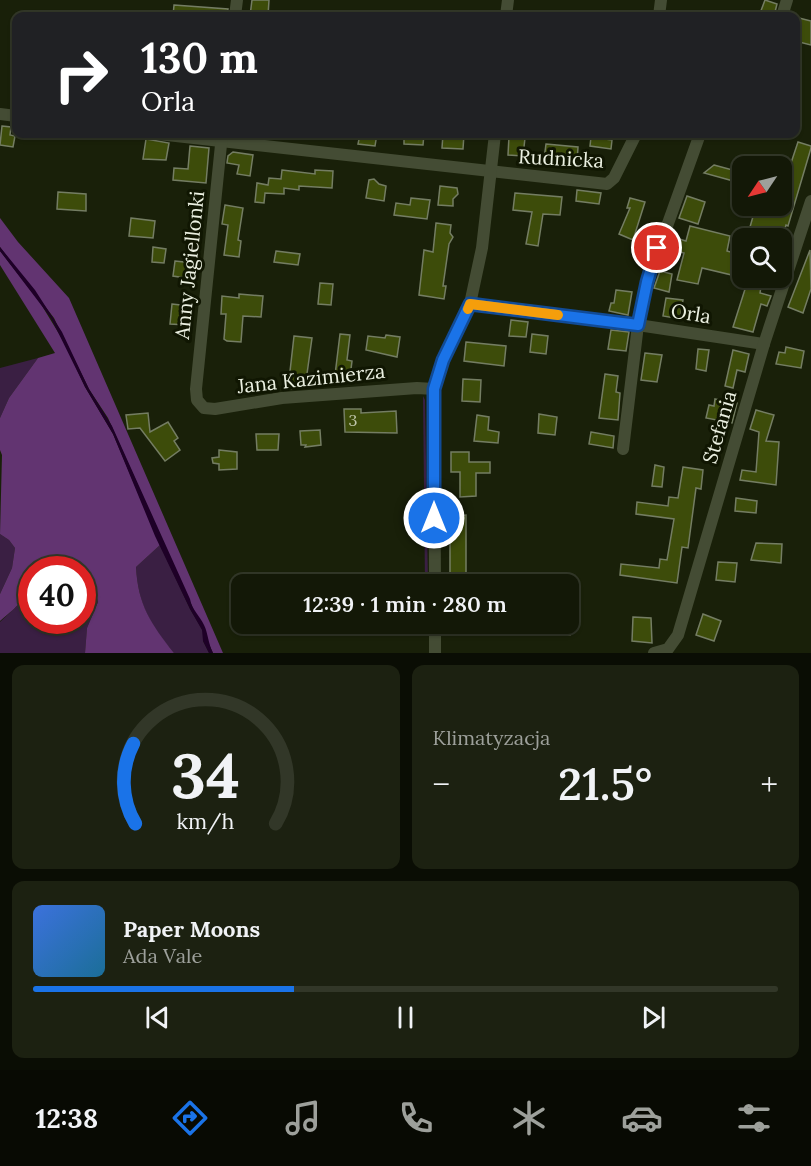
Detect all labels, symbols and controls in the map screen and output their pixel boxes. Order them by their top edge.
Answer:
text: 130 m [141,31,258,85]
icon: right [42,36,120,114]
text: Orla [141,84,195,118]
street label: Rudnicka [517,143,605,173]
north arrow [732,156,792,216]
map controls [732,156,792,288]
street label: Anny Jagiellonki [169,190,209,341]
pin [631,222,682,273]
button: search [732,228,792,288]
icon: arrive [640,231,673,264]
street label: Orla [669,298,713,328]
street label: Jana Kazimierza [235,358,386,398]
street label: Stefania [697,388,741,466]
house number: 3 [349,410,358,430]
position arrow [402,486,466,550]
speed limit sign: 40 [18,556,96,634]
text: 12:39 · 1 min · 280 m [303,590,507,618]
text: Klimatyzacja [433,725,550,750]
text: 34 [171,735,240,815]
text: 21.5° [558,755,652,812]
text: − [433,763,450,805]
text: + [761,763,778,805]
text: km/h [177,807,235,835]
text: Paper Moons [123,915,260,943]
text: Ada Vale [123,943,202,968]
icon: previous [141,1001,174,1034]
icon: pause [389,1001,422,1034]
icon: next [637,1001,670,1034]
icon: directions [169,1097,211,1139]
icon: music [282,1097,324,1139]
icon: phone [395,1097,437,1139]
icon: climate [508,1097,550,1139]
icon: car [621,1097,663,1139]
icon: filters [733,1097,775,1139]
text: 12:38 [35,1101,98,1135]

